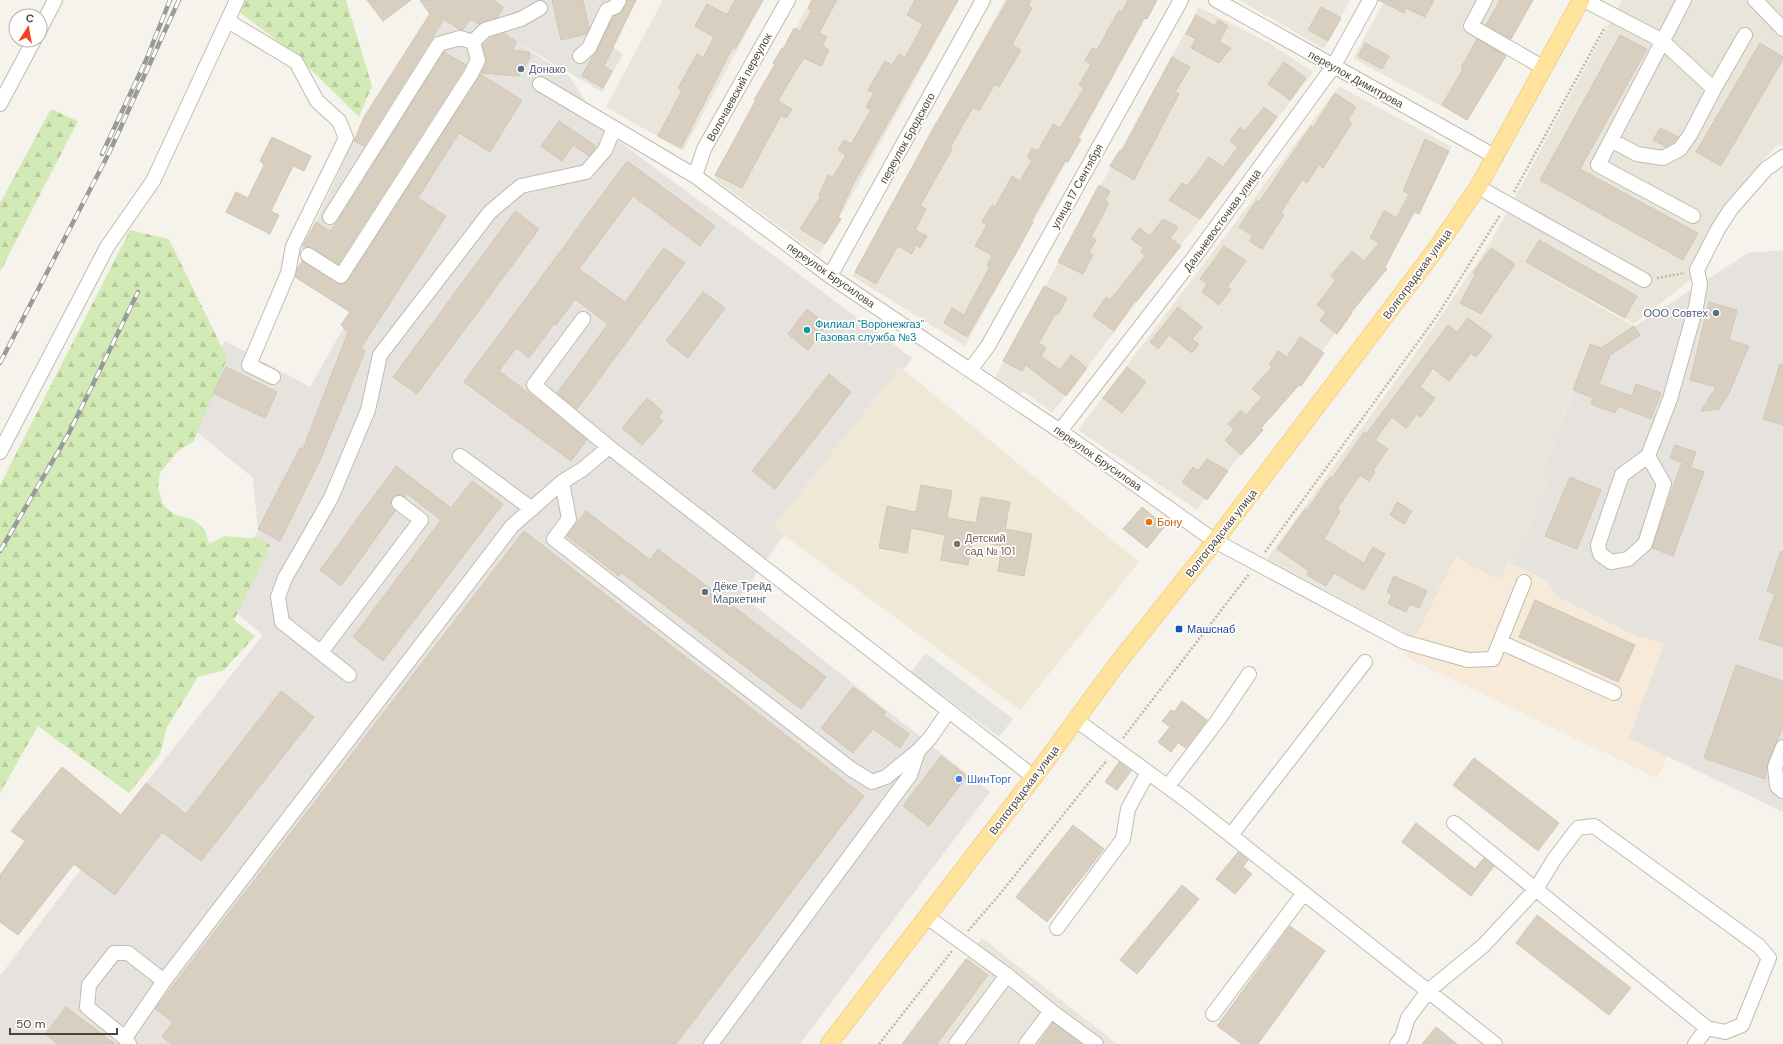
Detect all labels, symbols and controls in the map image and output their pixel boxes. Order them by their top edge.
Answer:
north arrow [8,8,48,48]
text: С [25,11,35,26]
street label: Волочаевский переулок [703,30,775,144]
street label: переулок Димитрова [1306,47,1407,111]
place label: Донако [529,62,566,76]
marker: Донако [516,64,526,74]
street label: переулок Бродского [876,90,938,186]
street label: улица 17 Сентября [1048,141,1106,231]
street label: Дальневосточная улица [1180,165,1264,274]
street label: Волгоградская улица [1380,225,1455,322]
street label: переулок Брусилова [784,239,879,311]
place label: ООО Совтех [1643,306,1708,320]
marker: ООО Совтех [1711,308,1721,318]
place label: Филиал "Воронежгаз" Газовая служба №3 [815,317,924,344]
marker: Филиал "Воронежгаз" Газовая служба №3 [802,325,812,335]
street label: переулок Брусилова [1051,422,1146,494]
street label: Волгоградская улица [1182,485,1260,580]
place label: Бону [1157,515,1182,529]
marker: Бону [1144,517,1154,527]
place label: Детский сад № 101 [965,531,1015,558]
marker: Детский сад № 101 [952,539,962,549]
place label: Дёке Трейд Маркетинг [713,579,772,606]
marker: Дёке Трейд Маркетинг [700,587,710,597]
place label: Машснаб [1187,622,1235,636]
marker: Машснаб [1174,624,1184,634]
street label: Волгоградская улица [986,742,1063,837]
place label: ШинТорг [967,772,1011,786]
marker: ШинТорг [954,774,964,784]
scale bar [10,1010,117,1036]
text: 50 m [16,1016,45,1032]

